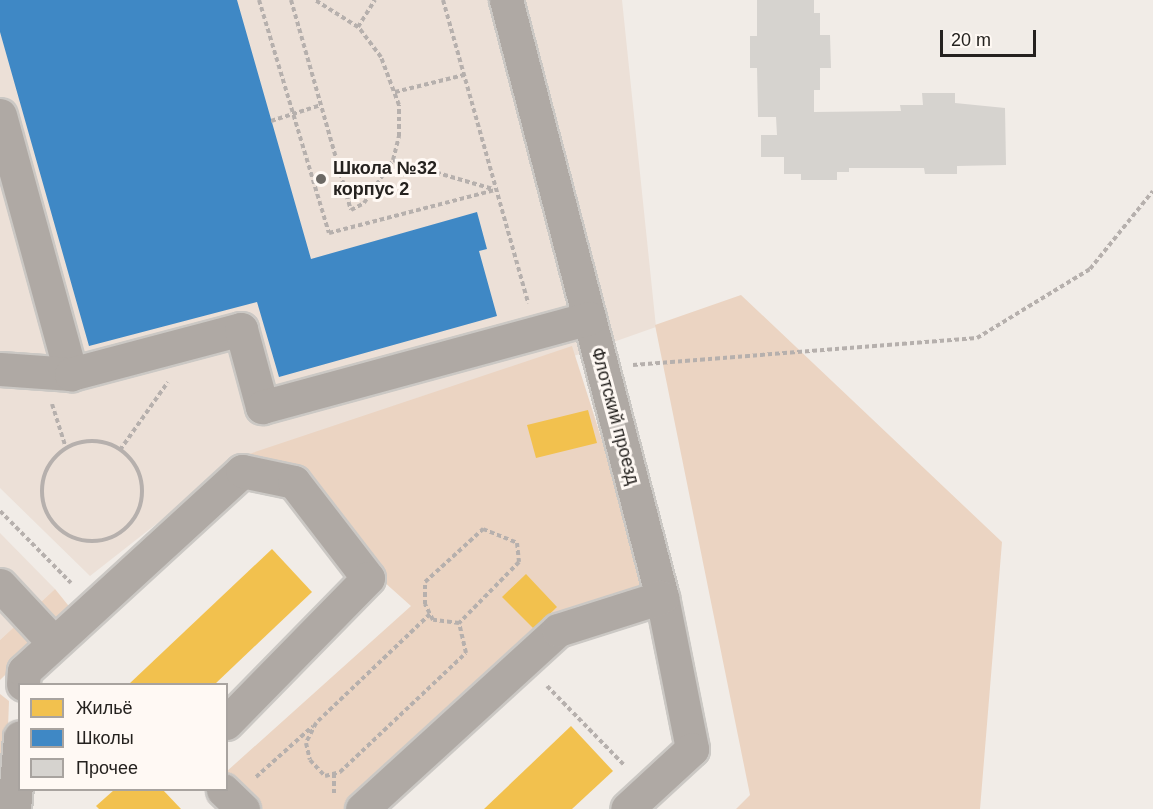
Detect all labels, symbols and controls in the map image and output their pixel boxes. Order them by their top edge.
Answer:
scale bar [943,18,1039,56]
text: 20 m [951,30,991,50]
place label: Школа №32 корпус 2 [333,158,437,201]
marker: Школа №32 корпус 2 [314,172,328,186]
street label: Флотский проезд [586,345,644,487]
legend [18,683,228,791]
text: Жильё [76,698,133,718]
text: Школы [76,728,134,748]
text: Прочее [76,758,138,778]

